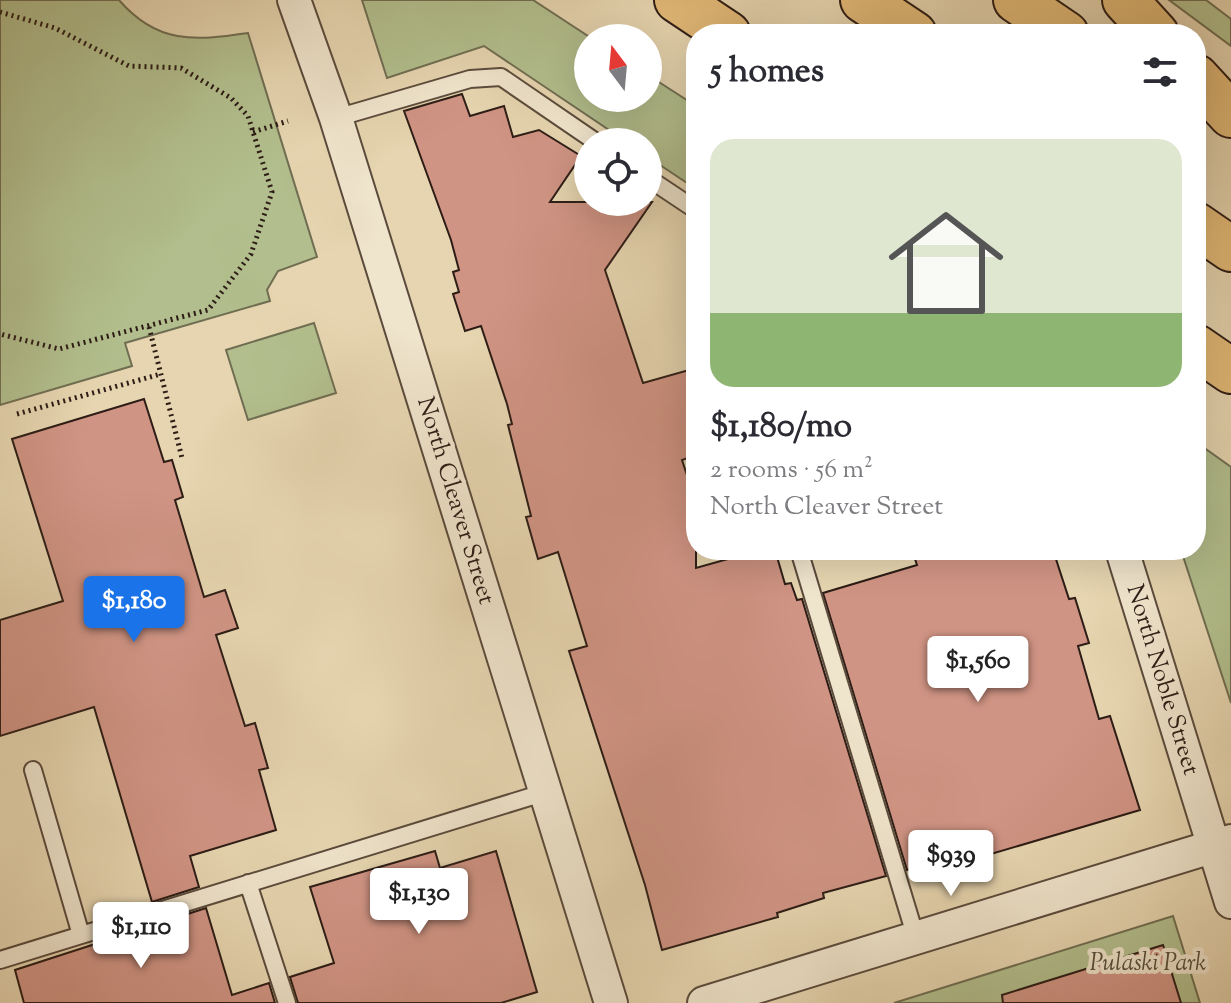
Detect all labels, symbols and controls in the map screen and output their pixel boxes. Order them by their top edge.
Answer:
north arrow [574,24,662,112]
map controls [574,24,662,216]
text: 5 homes [710,48,824,97]
icon: filters [1138,50,1182,94]
button: locate [574,128,662,216]
icon: home [874,191,1018,335]
street label: North Cleaver Street [407,393,503,609]
text: $1,180/mo [710,403,852,452]
text: 2 rooms · 56 m² [710,452,873,489]
text: North Cleaver Street [710,489,943,526]
pin: $1,180 [69,576,199,644]
street label: North Noble Street [1117,580,1207,780]
text: $1,180 [102,583,166,620]
pin: $1,560 [913,636,1043,704]
text: $1,560 [945,643,1011,680]
pin: $939 [904,830,998,898]
text: $939 [926,837,976,874]
pin: $1,130 [354,868,484,936]
text: $1,130 [388,875,450,912]
pin: $1,110 [76,902,206,970]
text: $1,110 [111,909,171,946]
park label: Pulaski Park [1090,947,1206,981]

